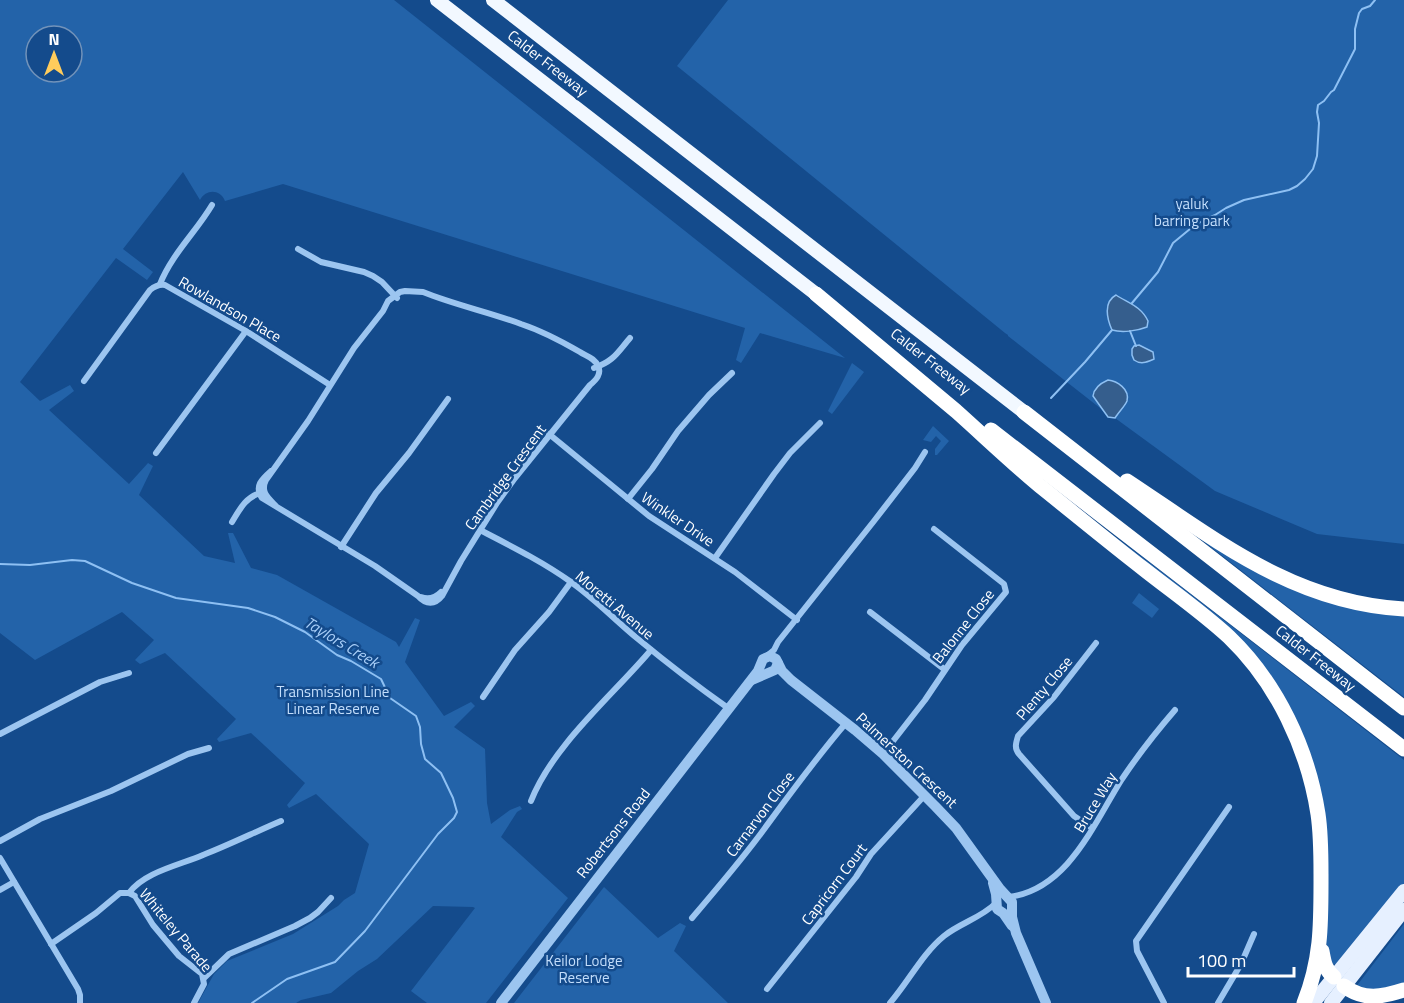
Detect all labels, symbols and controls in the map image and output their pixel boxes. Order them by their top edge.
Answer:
north arrow [24,24,84,84]
street label: Calder Freeway [503,24,593,102]
text: N [48,27,60,51]
park label: yaluk barring park [1154,192,1230,232]
street label: Rowlandson Place [174,270,286,348]
street label: Calder Freeway [886,322,976,400]
street label: Cambridge Crescent [459,419,552,535]
street label: Winkler Drive [637,486,719,552]
street label: Moretti Avenue [570,565,660,645]
street label: Balonne Close [926,584,1000,668]
water label: Taylors Creek [300,610,385,675]
street label: Calder Freeway [1271,619,1361,697]
street label: Plenty Close [1010,651,1078,725]
park label: Transmission Line Linear Reserve [277,680,389,720]
street label: Palmerston Crescent [851,707,964,814]
street label: Carnarvon Close [720,766,800,862]
street label: Bruce Way [1068,767,1122,837]
street label: Robertsons Road [570,783,656,883]
street label: Capricorn Court [796,838,873,930]
street label: Whiteley Parade [134,883,218,977]
scale bar [1188,940,1294,978]
text: 100 m [1197,947,1246,974]
park label: Keilor Lodge Reserve [545,949,623,989]

